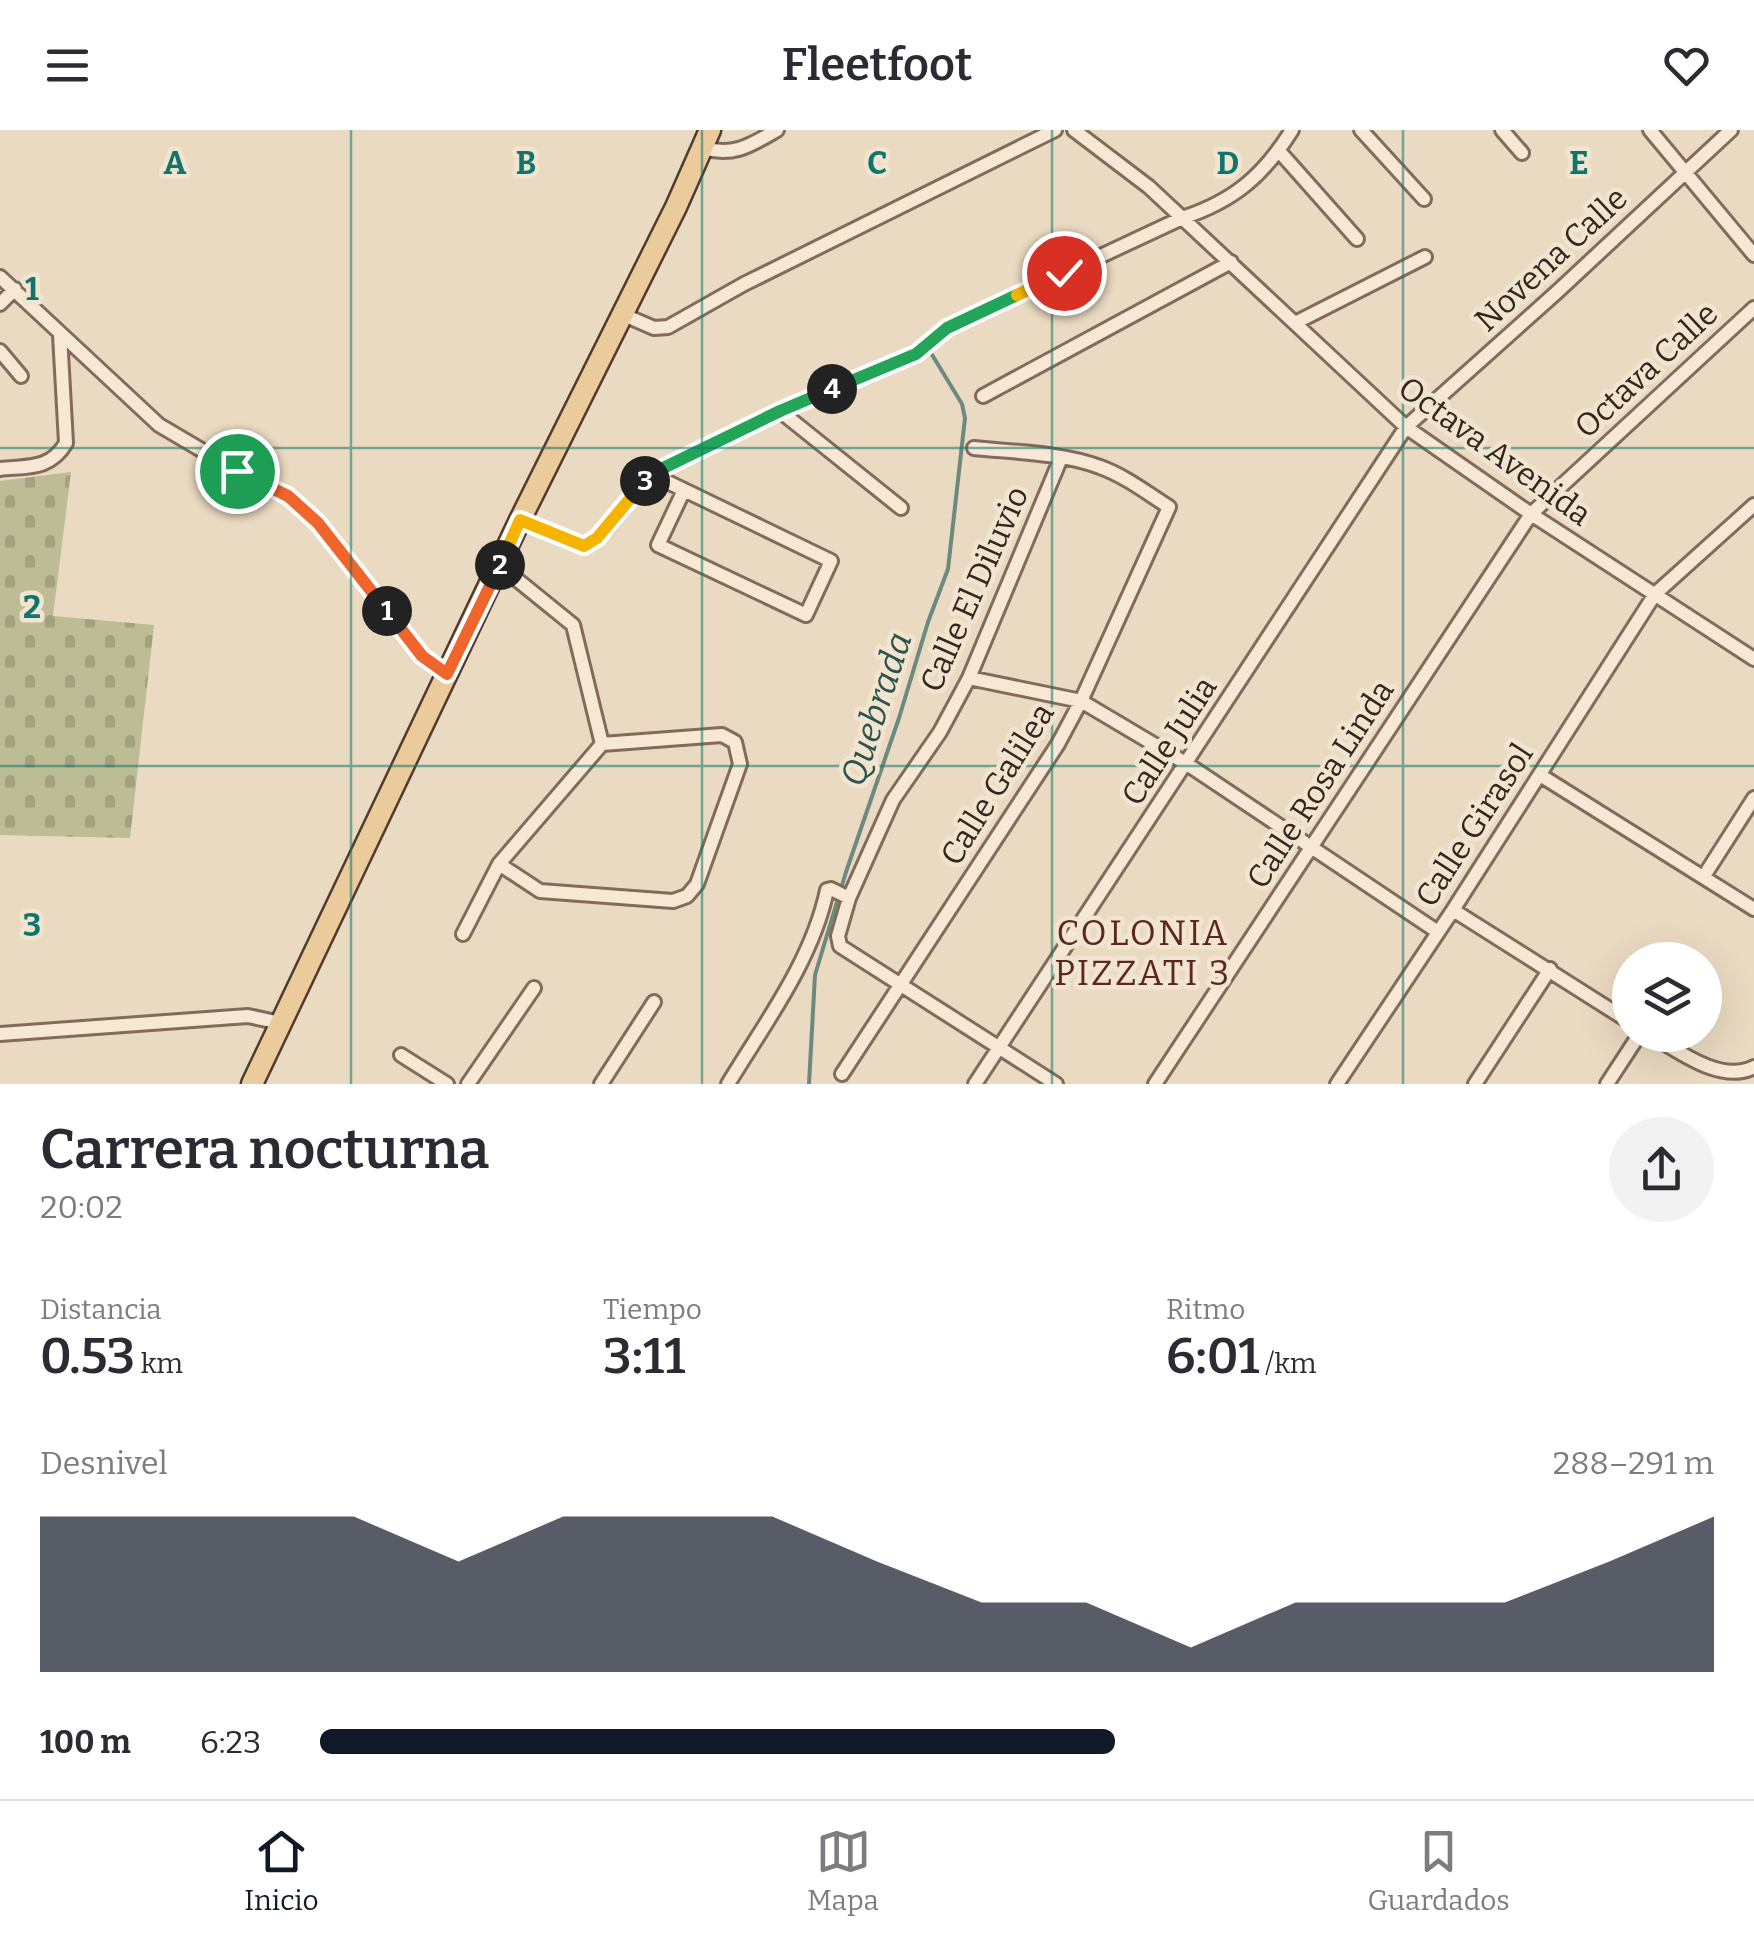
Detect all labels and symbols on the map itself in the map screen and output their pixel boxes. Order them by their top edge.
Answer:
text: A [164,144,187,182]
text: B [516,144,536,182]
text: C [867,144,887,182]
text: D [1217,144,1239,182]
text: E [1569,144,1589,182]
street label: Novena Calle [1467,179,1635,339]
pin [1022,231,1107,316]
text: 1 [25,270,39,308]
street label: Octava Calle [1567,294,1725,446]
pin: 4 [807,364,857,414]
street label: Octava Avenida [1391,368,1599,534]
pin [195,429,280,514]
pin: 3 [620,456,670,506]
street label: Calle El Diluvio [912,481,1036,697]
pin: 2 [475,540,525,590]
pin: 1 [362,586,412,636]
text: 2 [23,588,41,626]
water label: Quebrada [831,627,921,791]
street label: Calle Julia [1113,670,1225,812]
street label: Calle Rosa Linda [1238,673,1402,895]
street label: Calle Galilea [932,696,1062,872]
street label: Calle Girasol [1407,736,1541,914]
text: 3 [23,906,41,944]
district label: COLONIA PIZZATI 3 [1054,912,1232,994]

